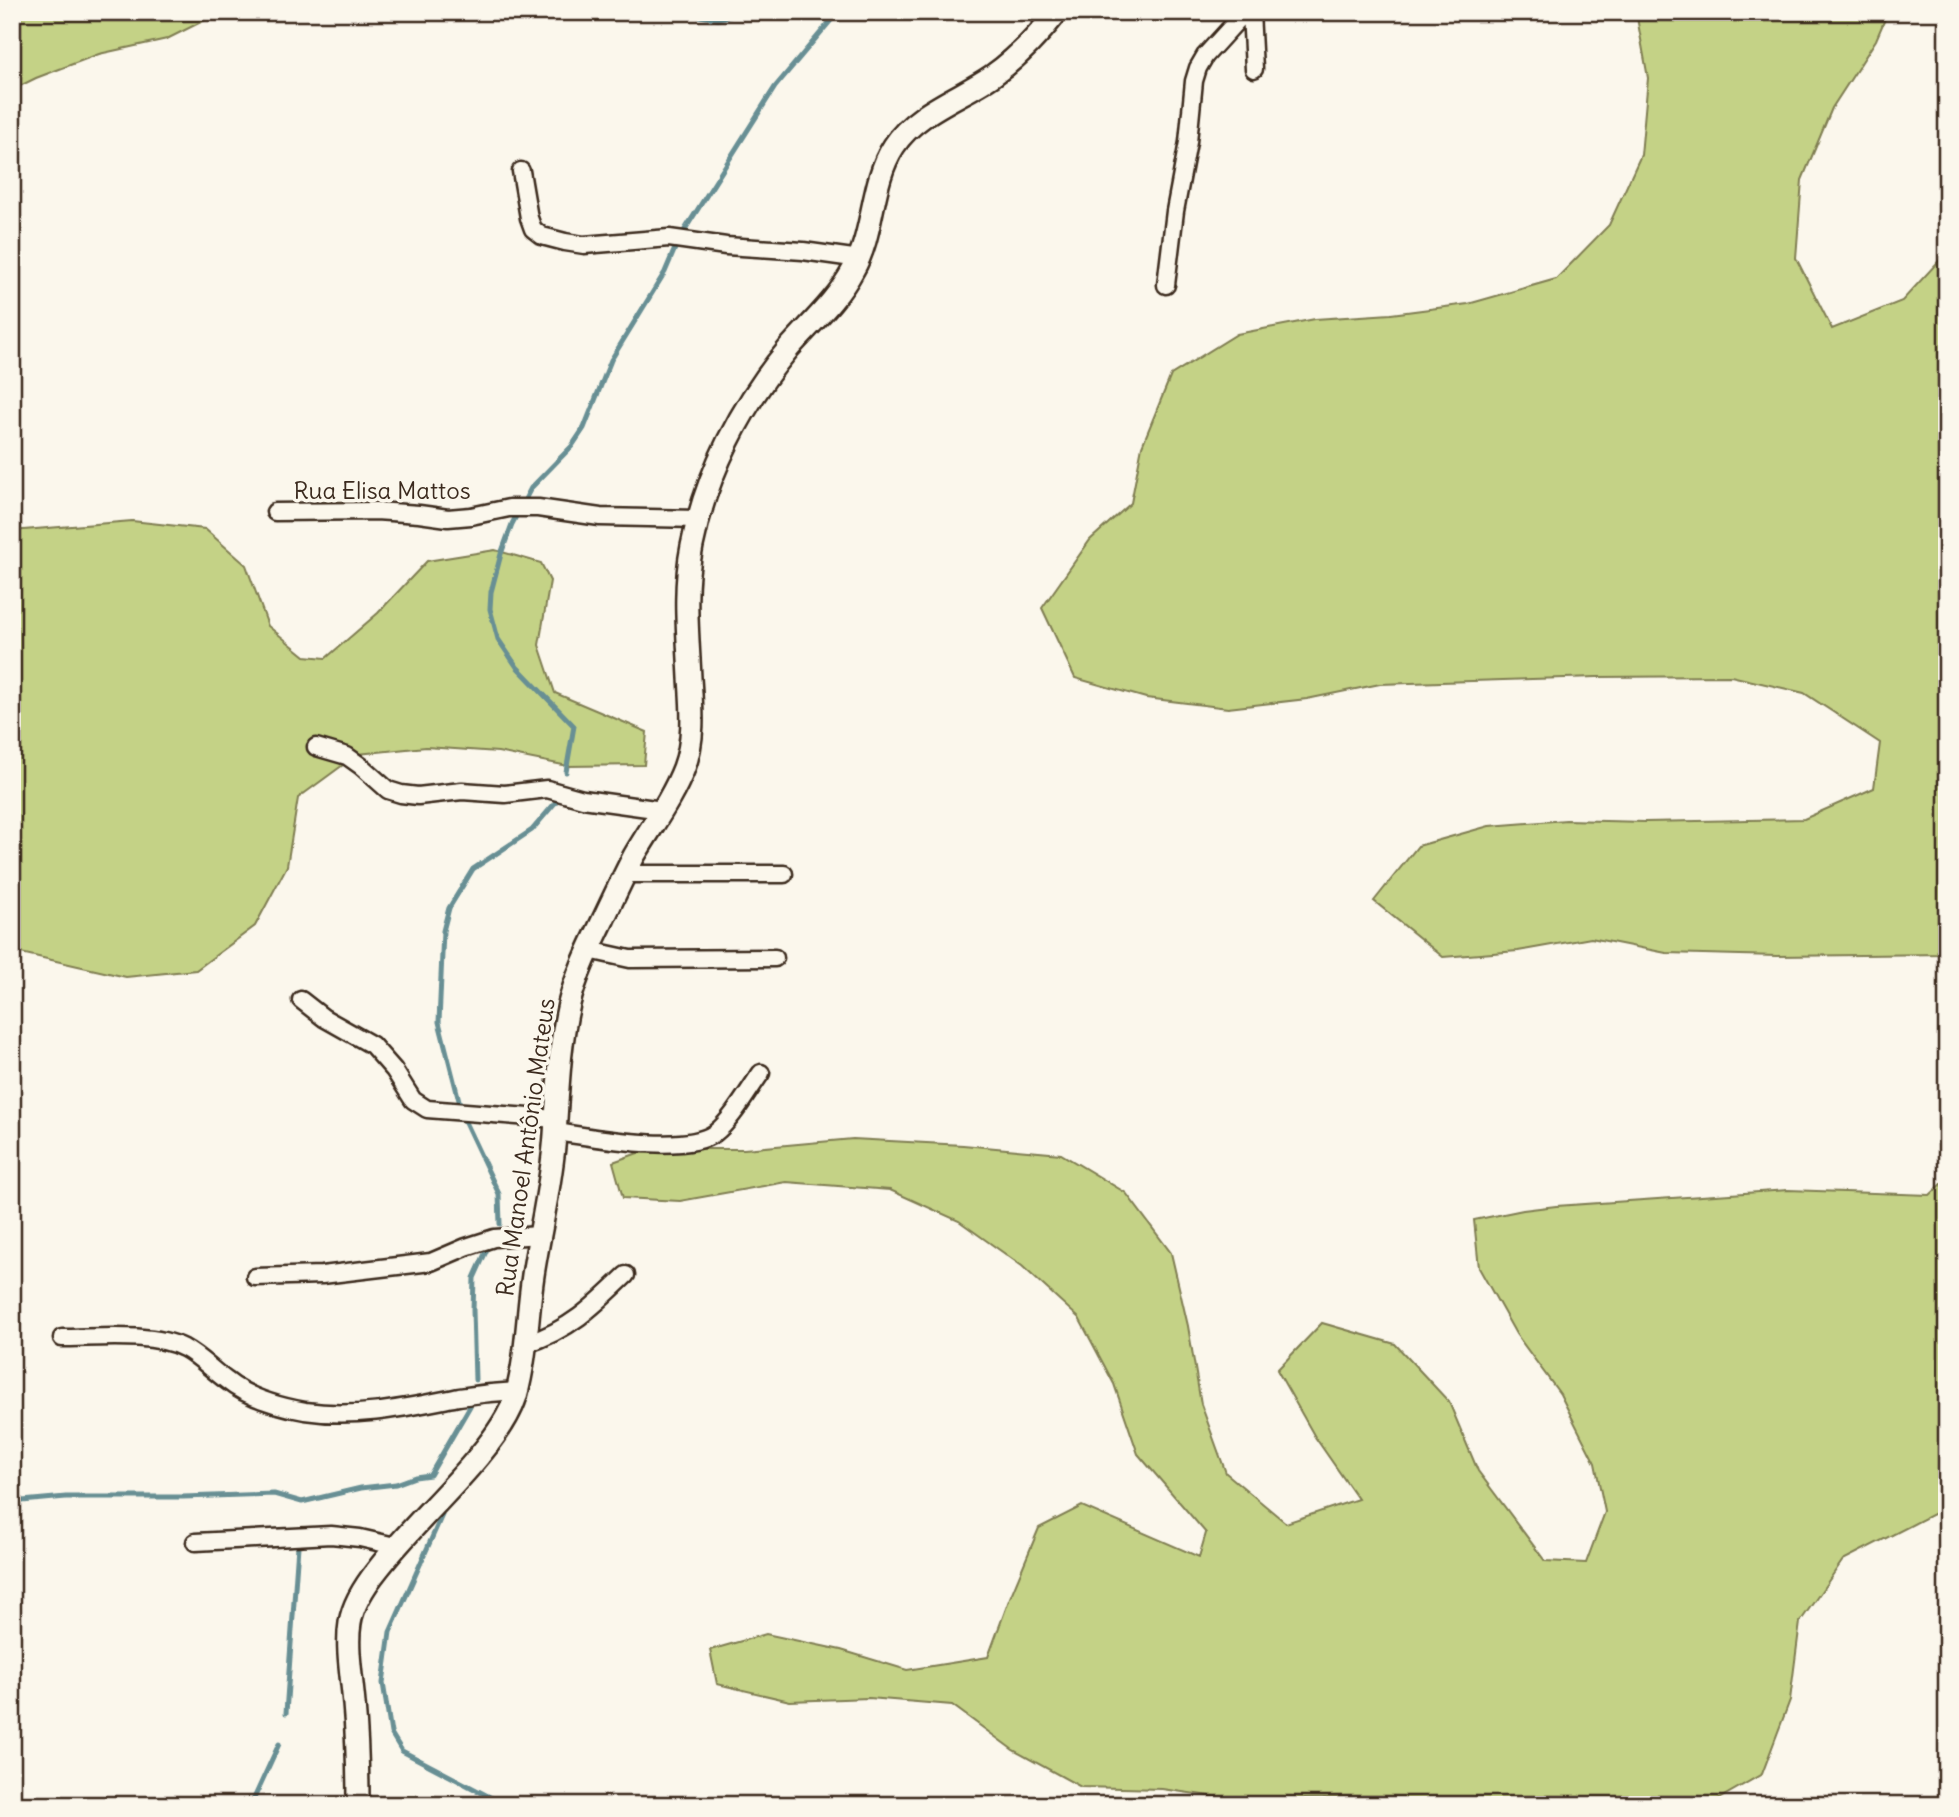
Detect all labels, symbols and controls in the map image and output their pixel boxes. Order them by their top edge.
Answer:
street label: Rua Elisa Mattos [293,475,471,505]
street label: Rua Manoel Antônio Mateus [489,996,561,1298]

